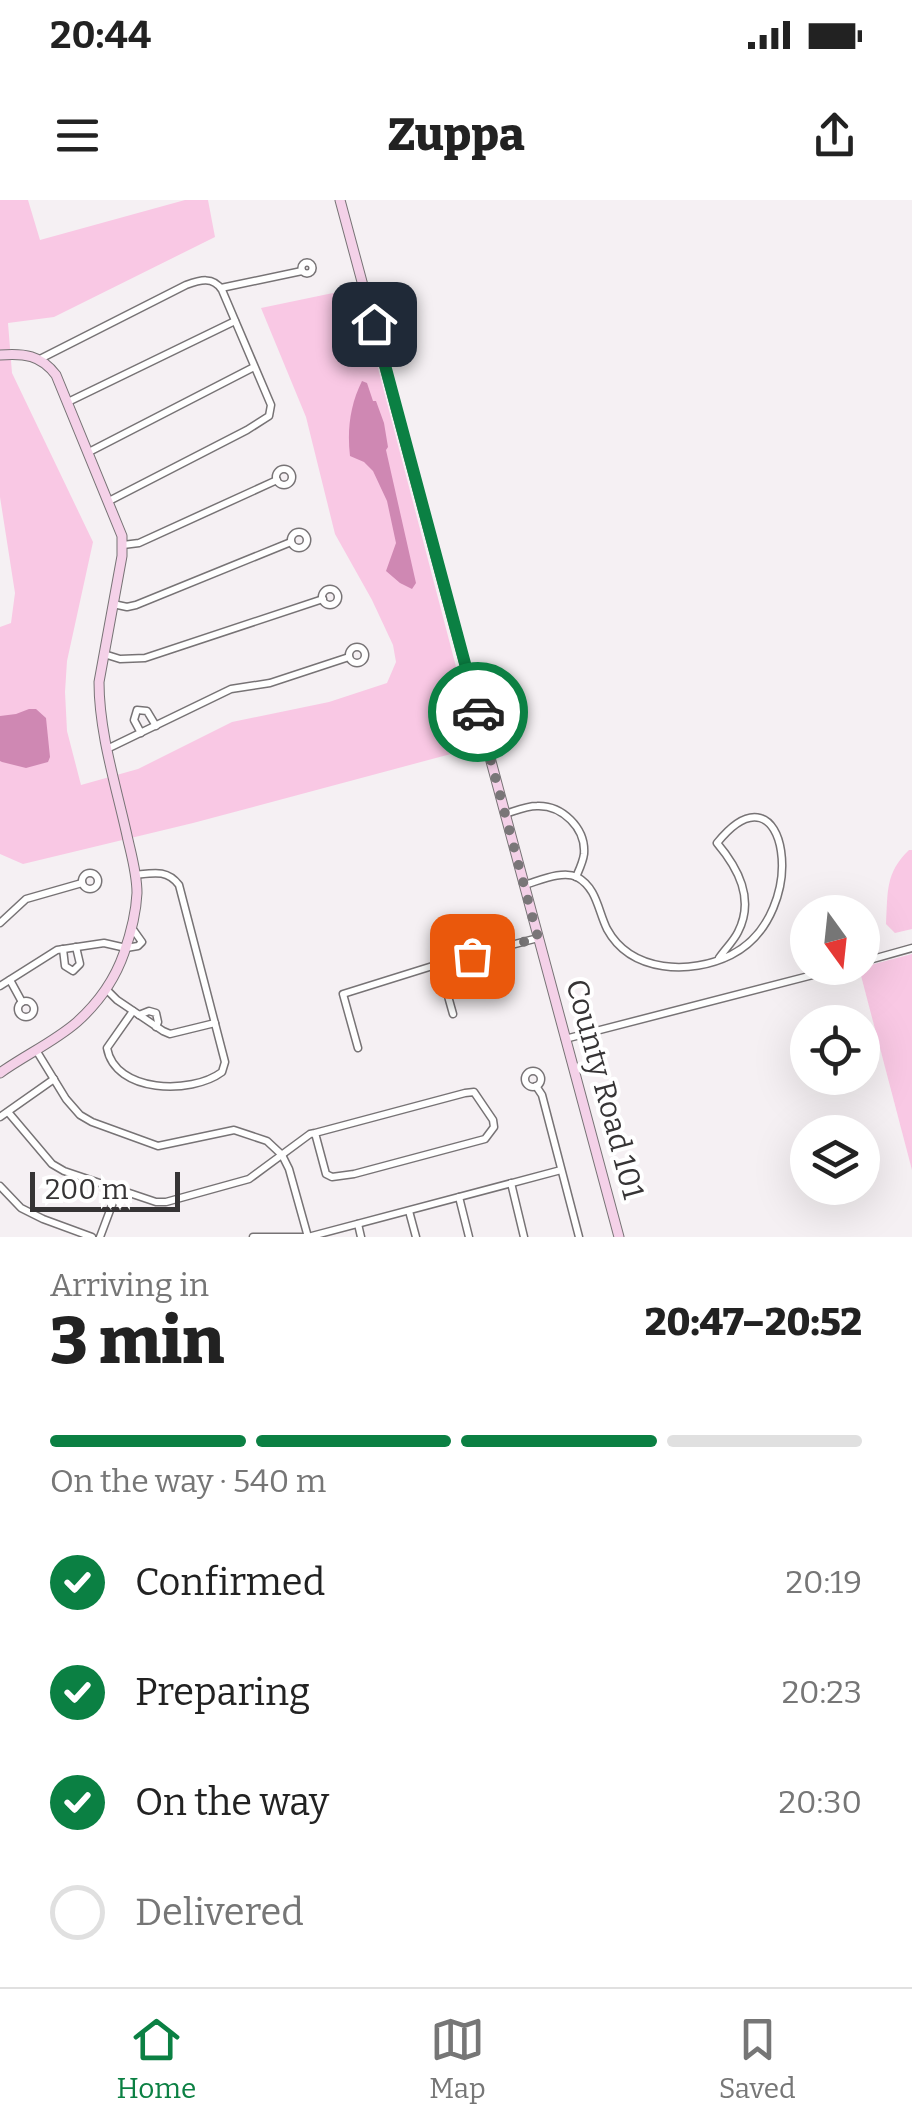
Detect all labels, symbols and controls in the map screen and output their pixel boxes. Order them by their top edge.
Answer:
text: 20:44 [50,12,151,58]
icon: menu [50,108,105,163]
text: Zuppa [387,108,525,162]
icon: share [807,108,862,163]
pin [332,282,417,367]
icon: home [347,297,402,352]
courier [428,662,528,762]
icon: car [451,685,506,740]
north arrow [790,895,880,985]
map controls [790,895,880,1205]
pin [430,914,515,999]
icon: bag [445,929,500,984]
street label: County Road 101 [558,975,652,1203]
button: locate [790,1005,880,1095]
button: layers [790,1115,880,1205]
scale bar [30,1167,180,1211]
text: 200 m [45,1173,128,1206]
text: Arriving in [50,1266,209,1304]
text: 20:47–20:52 [645,1299,862,1345]
text: 3 min [50,1302,224,1380]
text: On the way · 540 m [50,1462,326,1500]
icon: check [50,1555,105,1610]
text: Confirmed [135,1559,325,1605]
text: 20:19 [786,1563,862,1601]
icon: check [50,1665,105,1720]
text: Preparing [135,1669,310,1715]
text: 20:23 [782,1673,862,1711]
icon: check [50,1775,105,1830]
text: On the way [135,1779,329,1825]
text: 20:30 [779,1783,862,1821]
text: Delivered [135,1889,304,1935]
tab: Home [116,2012,196,2105]
tab: Map [429,2012,486,2105]
tab: Saved [719,2012,796,2105]

